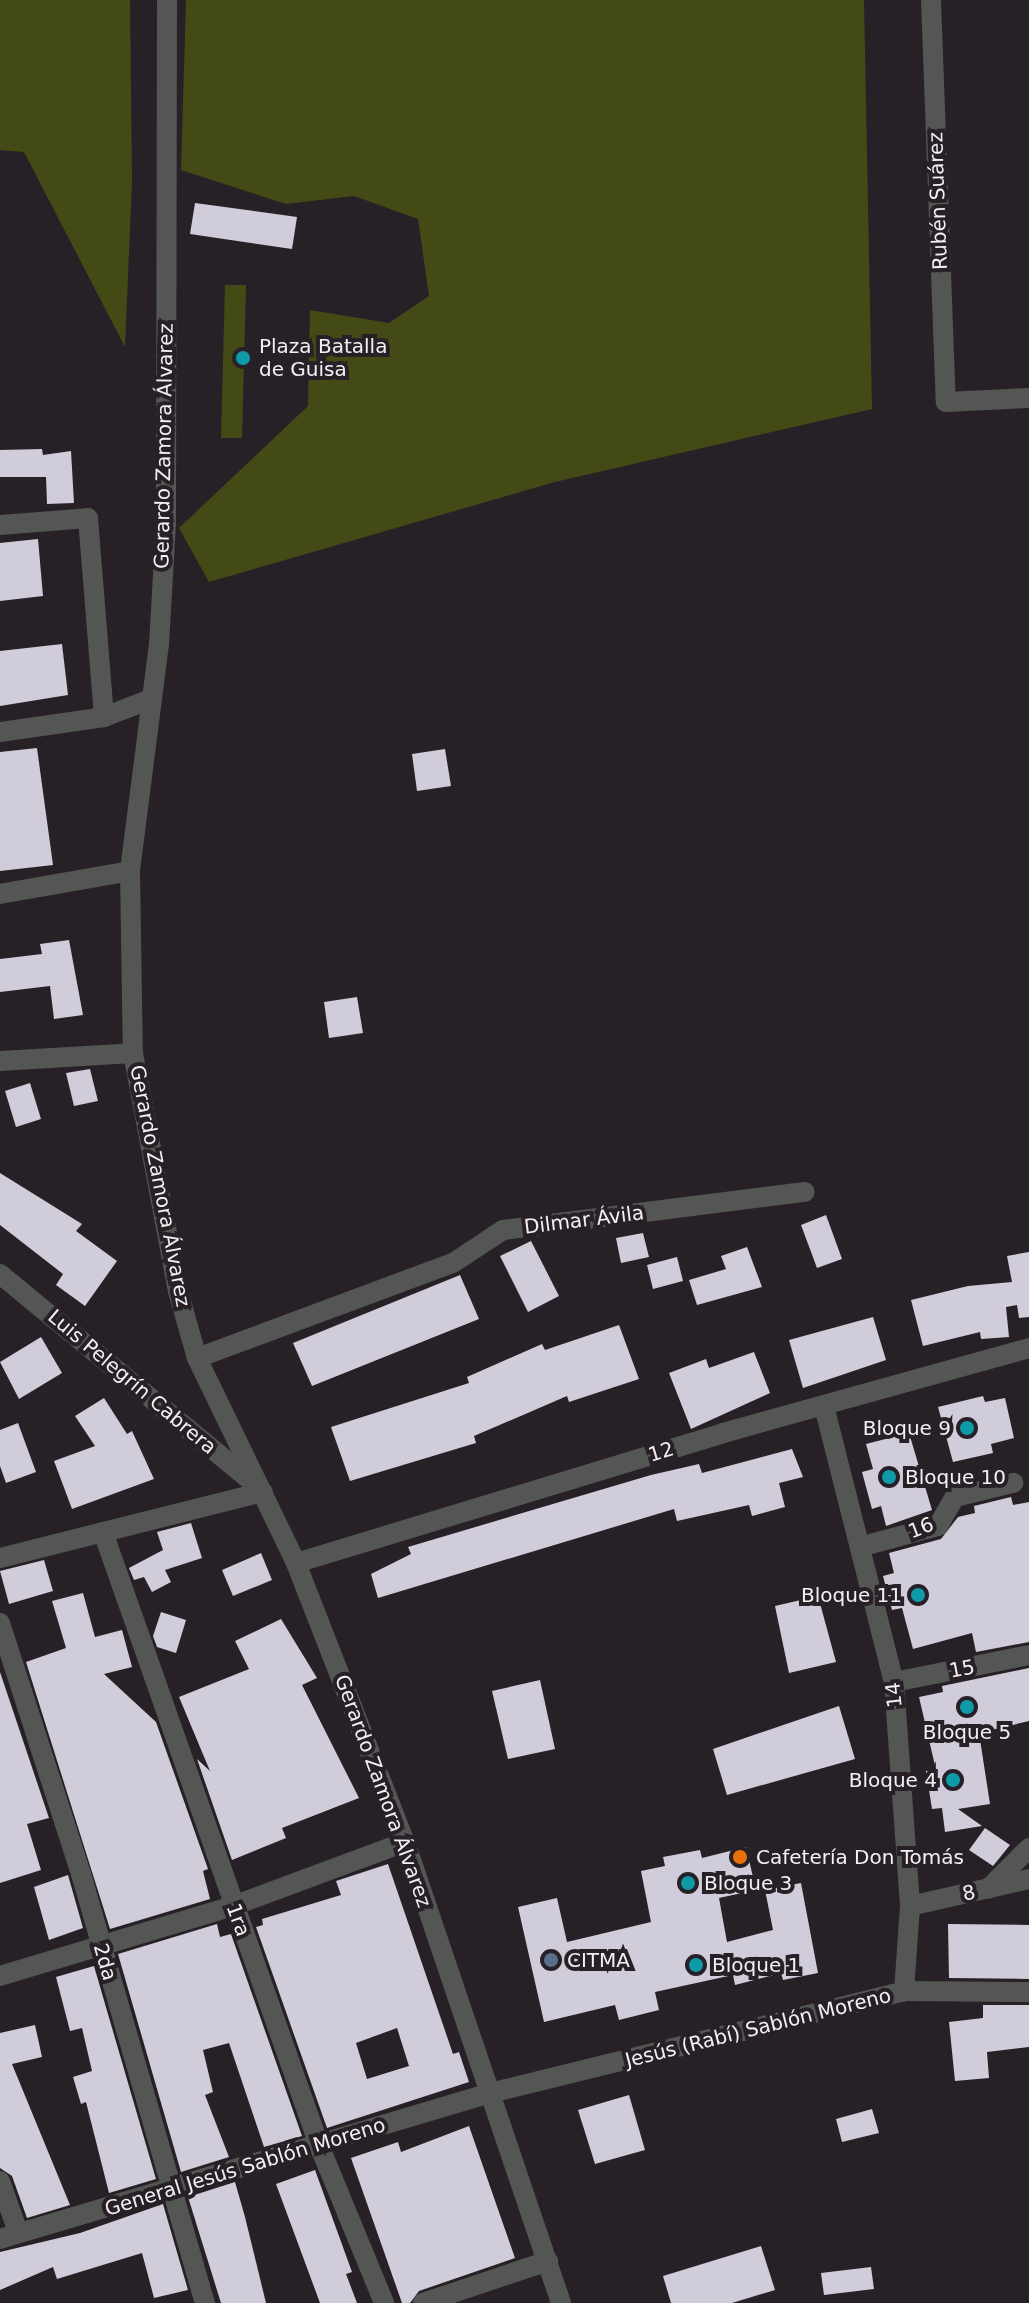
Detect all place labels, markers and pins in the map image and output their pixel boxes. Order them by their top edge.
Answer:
place label: Plaza Batalla de Guisa [259,334,387,381]
marker: Plaza Batalla de Guisa [234,349,252,367]
place label: Bloque 9 [863,1416,951,1440]
marker: Bloque 9 [958,1419,976,1437]
place label: Bloque 10 [905,1465,1006,1489]
marker: Bloque 10 [880,1468,898,1486]
place label: Bloque 11 [801,1583,902,1607]
marker: Bloque 11 [909,1586,927,1604]
marker: Bloque 5 [958,1698,976,1716]
place label: Bloque 5 [923,1720,1011,1744]
place label: Bloque 4 [849,1768,937,1792]
marker: Bloque 4 [944,1771,962,1789]
place label: Cafetería Don Tomás [756,1845,964,1869]
marker: Cafetería Don Tomás [731,1848,749,1866]
place label: Bloque 3 [704,1871,792,1895]
marker: Bloque 3 [679,1874,697,1892]
place label: CITMA [567,1948,630,1972]
marker: CITMA [542,1951,560,1969]
place label: Bloque 1 [712,1953,800,1977]
marker: Bloque 1 [687,1956,705,1974]

